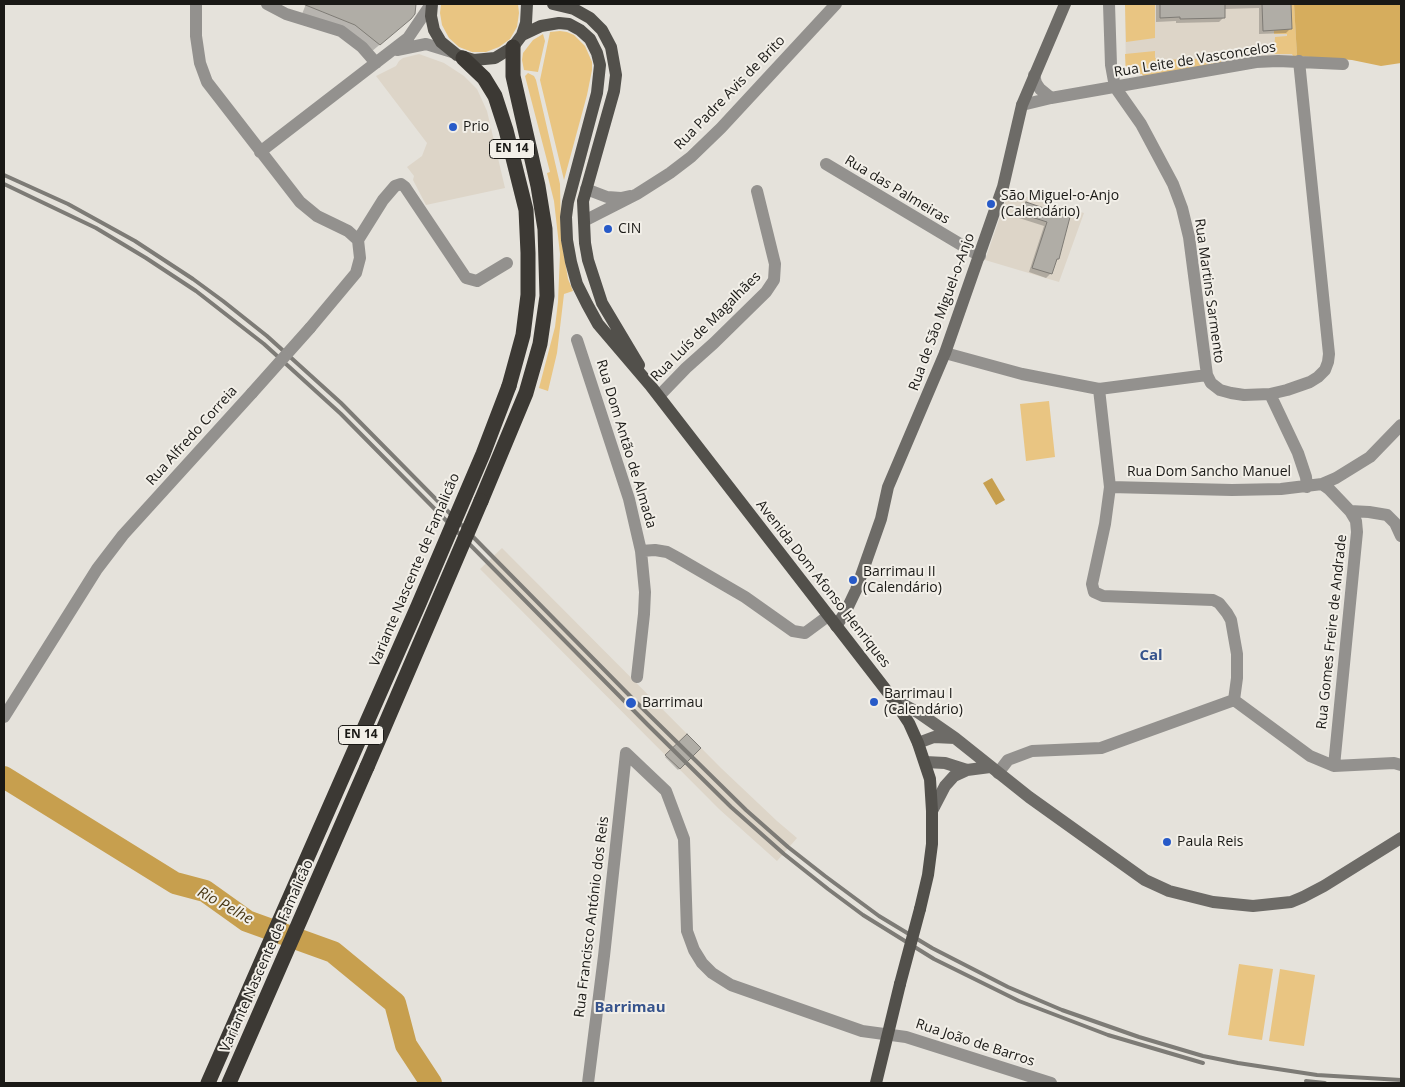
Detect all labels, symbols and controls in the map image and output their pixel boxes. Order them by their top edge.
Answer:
street label: Rua Padre Avis de Brito [671,32,789,154]
street label: Rua Leite de Vasconcelos [1113,39,1277,81]
place label: Prio [463,119,489,135]
marker: Prio [447,121,459,133]
road number: EN 14 [490,140,534,158]
street label: Rua das Palmeiras [841,152,953,228]
place label: São Miguel-o-Anjo (Calendário) [1001,188,1119,220]
marker: São Miguel-o-Anjo (Calendário) [985,198,997,210]
street label: Rua Martins Sarmento [1191,217,1227,365]
place label: CIN [618,221,641,237]
marker: CIN [602,223,614,235]
street label: Rua de São Miguel-o-Anjo [906,231,978,393]
street label: Rua Luís de Magalhães [648,269,764,385]
street label: Rua Dom Antão de Almada [592,358,660,530]
street label: Rua Alfredo Correia [143,383,241,489]
street label: Rua Dom Sancho Manuel [1127,464,1291,480]
street label: Variante Nascente de Famalicão [367,471,463,669]
street label: Avenida Dom Afonso Henriques [752,497,894,671]
street label: Rua Gomes Freire de Andrade [1313,534,1351,730]
place label: Barrimau II (Calendário) [863,564,942,596]
marker: Barrimau II (Calendário) [847,574,859,586]
district label: Cal [1139,647,1163,665]
place label: Barrimau I (Calendário) [884,686,963,719]
place label: Barrimau [642,695,703,711]
marker: Barrimau [624,696,638,710]
marker: Barrimau I (Calendário) [868,696,880,708]
road number: EN 14 [338,726,384,744]
street label: Rua Francisco António dos Reis [571,815,613,1019]
place label: Paula Reis [1177,834,1243,850]
marker: Paula Reis [1161,836,1173,848]
street label: Variante Nascente de Famalicão [217,857,317,1055]
water label: Rio Pelhe [194,883,256,929]
district label: Barrimau [595,999,665,1017]
street label: Rua João de Barros [913,1016,1037,1070]

